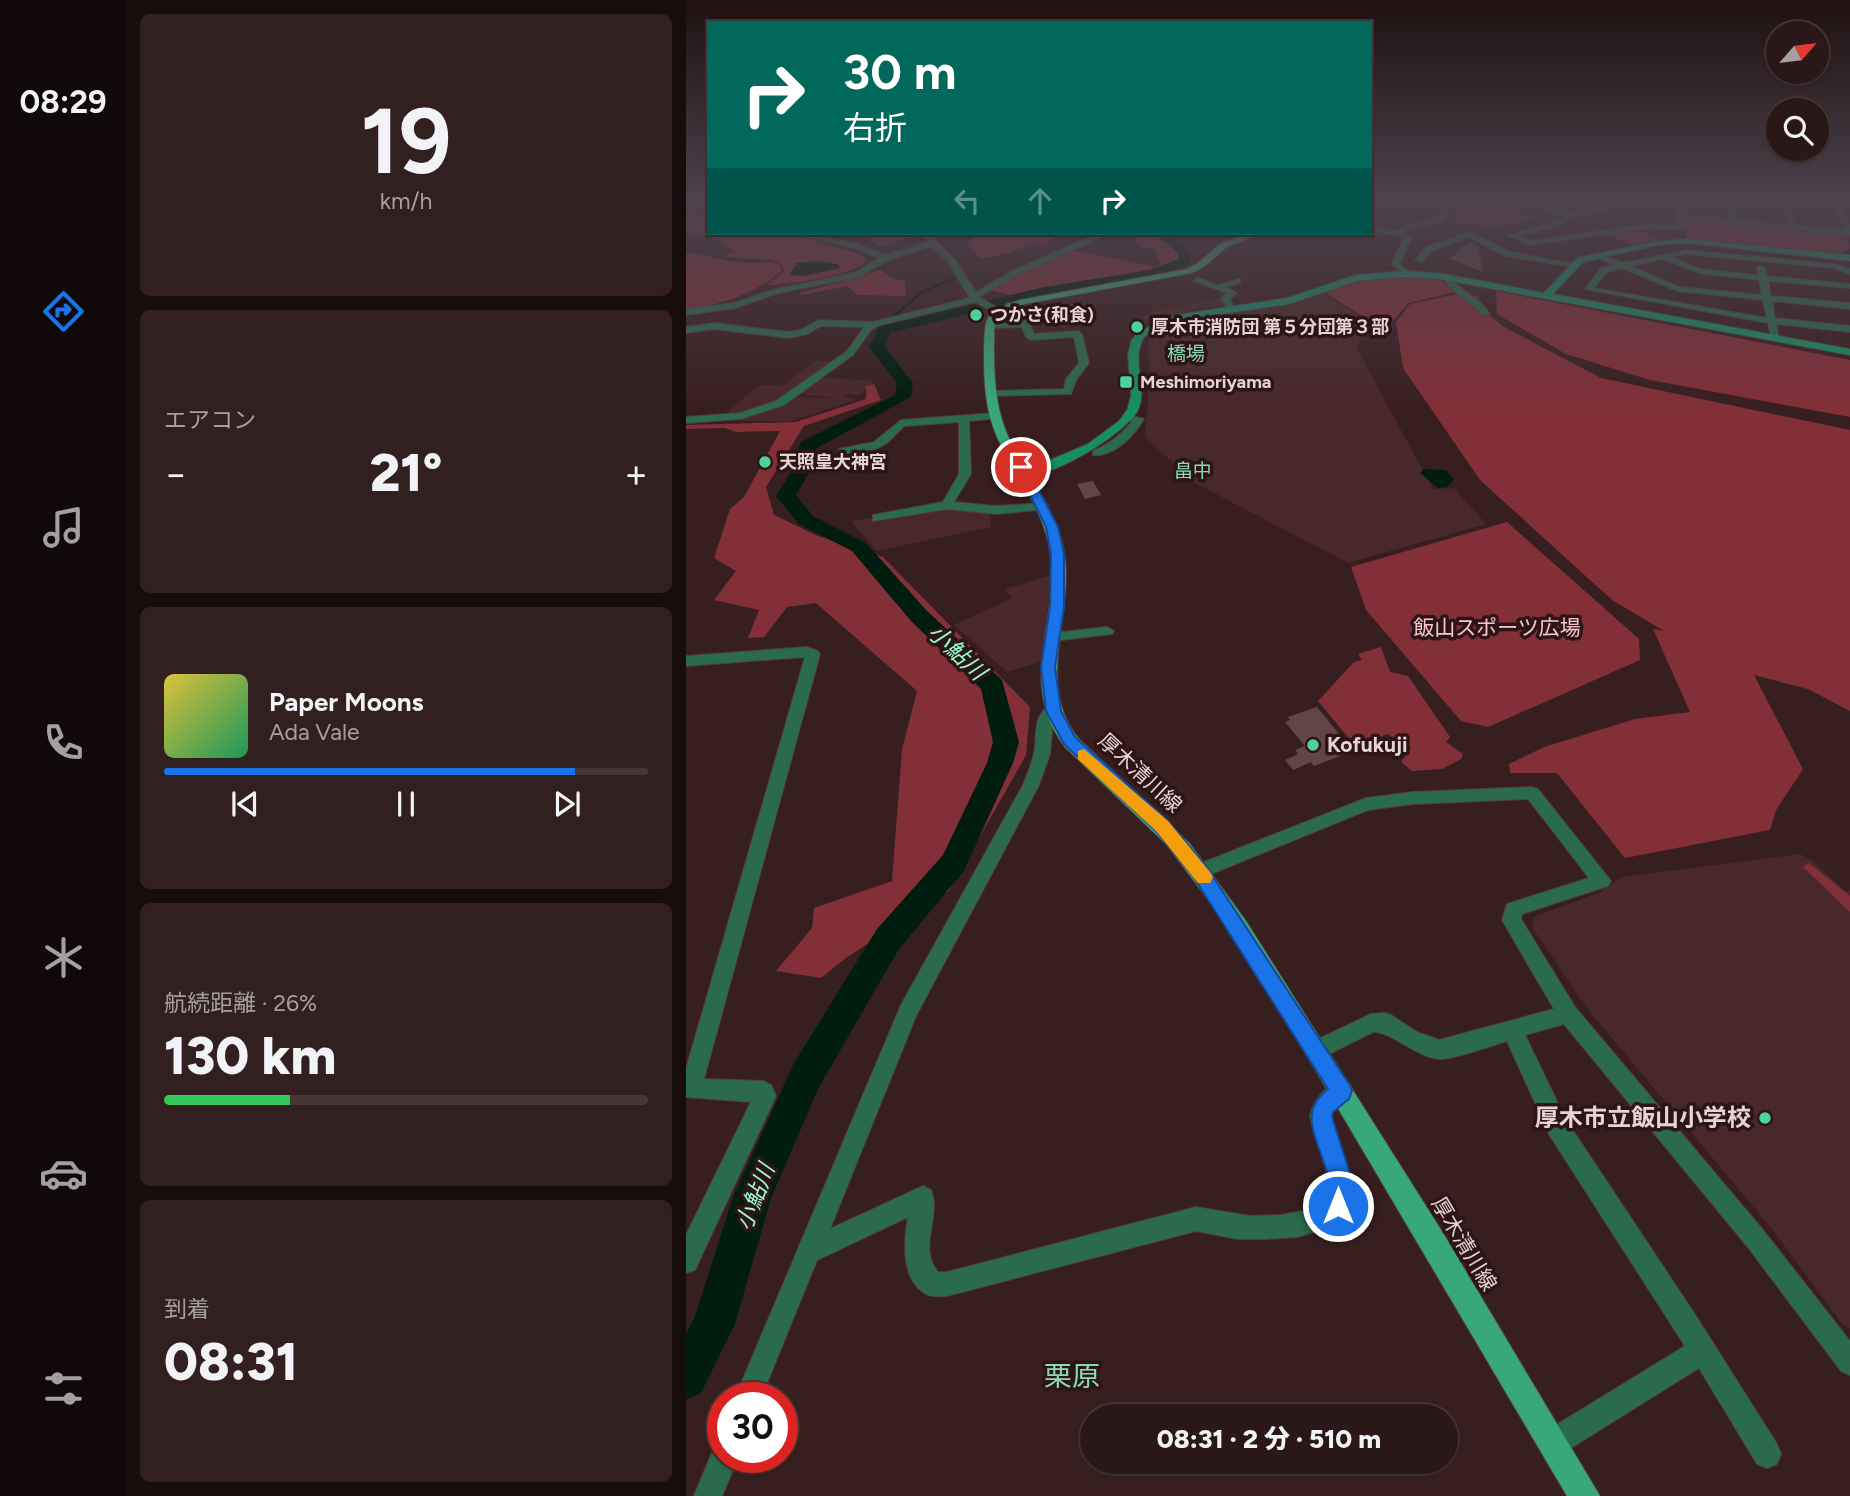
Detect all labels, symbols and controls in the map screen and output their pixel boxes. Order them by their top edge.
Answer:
north arrow [1766,21,1829,84]
map controls [1766,21,1829,161]
text: 30 m [843,42,956,101]
icon: right [728,49,819,140]
text: 08:29 [19,83,107,121]
text: 19 [360,87,452,196]
button: search [1766,98,1829,161]
text: 右折 [843,109,907,147]
icon: left [948,182,986,220]
icon: ahead [1021,182,1059,220]
icon: right [1094,182,1132,220]
text: km/h [380,187,432,215]
icon: directions [39,287,88,336]
place label: つかさ(和食) [990,304,1094,326]
marker: つかさ(和食) [968,307,984,323]
place label: 厚木市消防団 第５分団第３部 [1151,316,1389,338]
marker: 厚木市消防団 第５分団第３部 [1129,319,1145,335]
district label: 橋場 [1167,342,1205,365]
place label: Meshimoriyama [1140,371,1271,393]
marker: Meshimoriyama [1118,374,1134,390]
text: エアコン [164,406,256,434]
pin [991,437,1051,497]
text: 21° [370,442,442,504]
icon: arrive [1002,448,1040,486]
text: − [164,451,188,497]
text: + [624,451,648,497]
place label: 天照皇大神宮 [779,451,887,473]
marker: 天照皇大神宮 [757,454,773,470]
district label: 畠中 [1174,459,1212,482]
icon: music [39,503,88,552]
park label: 飯山スポーツ広場 [1413,615,1581,640]
water label: 小鮎川 [922,618,994,688]
text: Paper Moons [269,686,424,718]
icon: phone [39,718,88,767]
text: Ada Vale [269,718,360,746]
street label: 厚木清川線 [1093,728,1187,818]
place label: Kofukuji [1327,732,1408,757]
marker: Kofukuji [1305,737,1321,753]
icon: previous [226,785,264,823]
icon: pause [387,785,425,823]
icon: next [548,785,586,823]
icon: climate [39,933,88,982]
text: 航続距離 · 26% [164,989,317,1017]
text: 130 km [164,1025,336,1087]
place label: 厚木市立飯山小学校 [1535,1103,1751,1132]
marker: 厚木市立飯山小学校 [1757,1110,1773,1126]
icon: car [39,1149,88,1198]
water label: 小鮎川 [730,1157,782,1234]
position arrow [1301,1169,1375,1243]
street label: 厚木清川線 [1427,1192,1502,1295]
text: 到着 [164,1295,210,1323]
text: 08:31 [164,1331,298,1393]
district label: 栗原 [1044,1359,1100,1393]
icon: filters [39,1364,88,1413]
speed limit sign: 30 [707,1382,798,1473]
text: 08:31 · 2 分 · 510 m [1157,1423,1381,1455]

